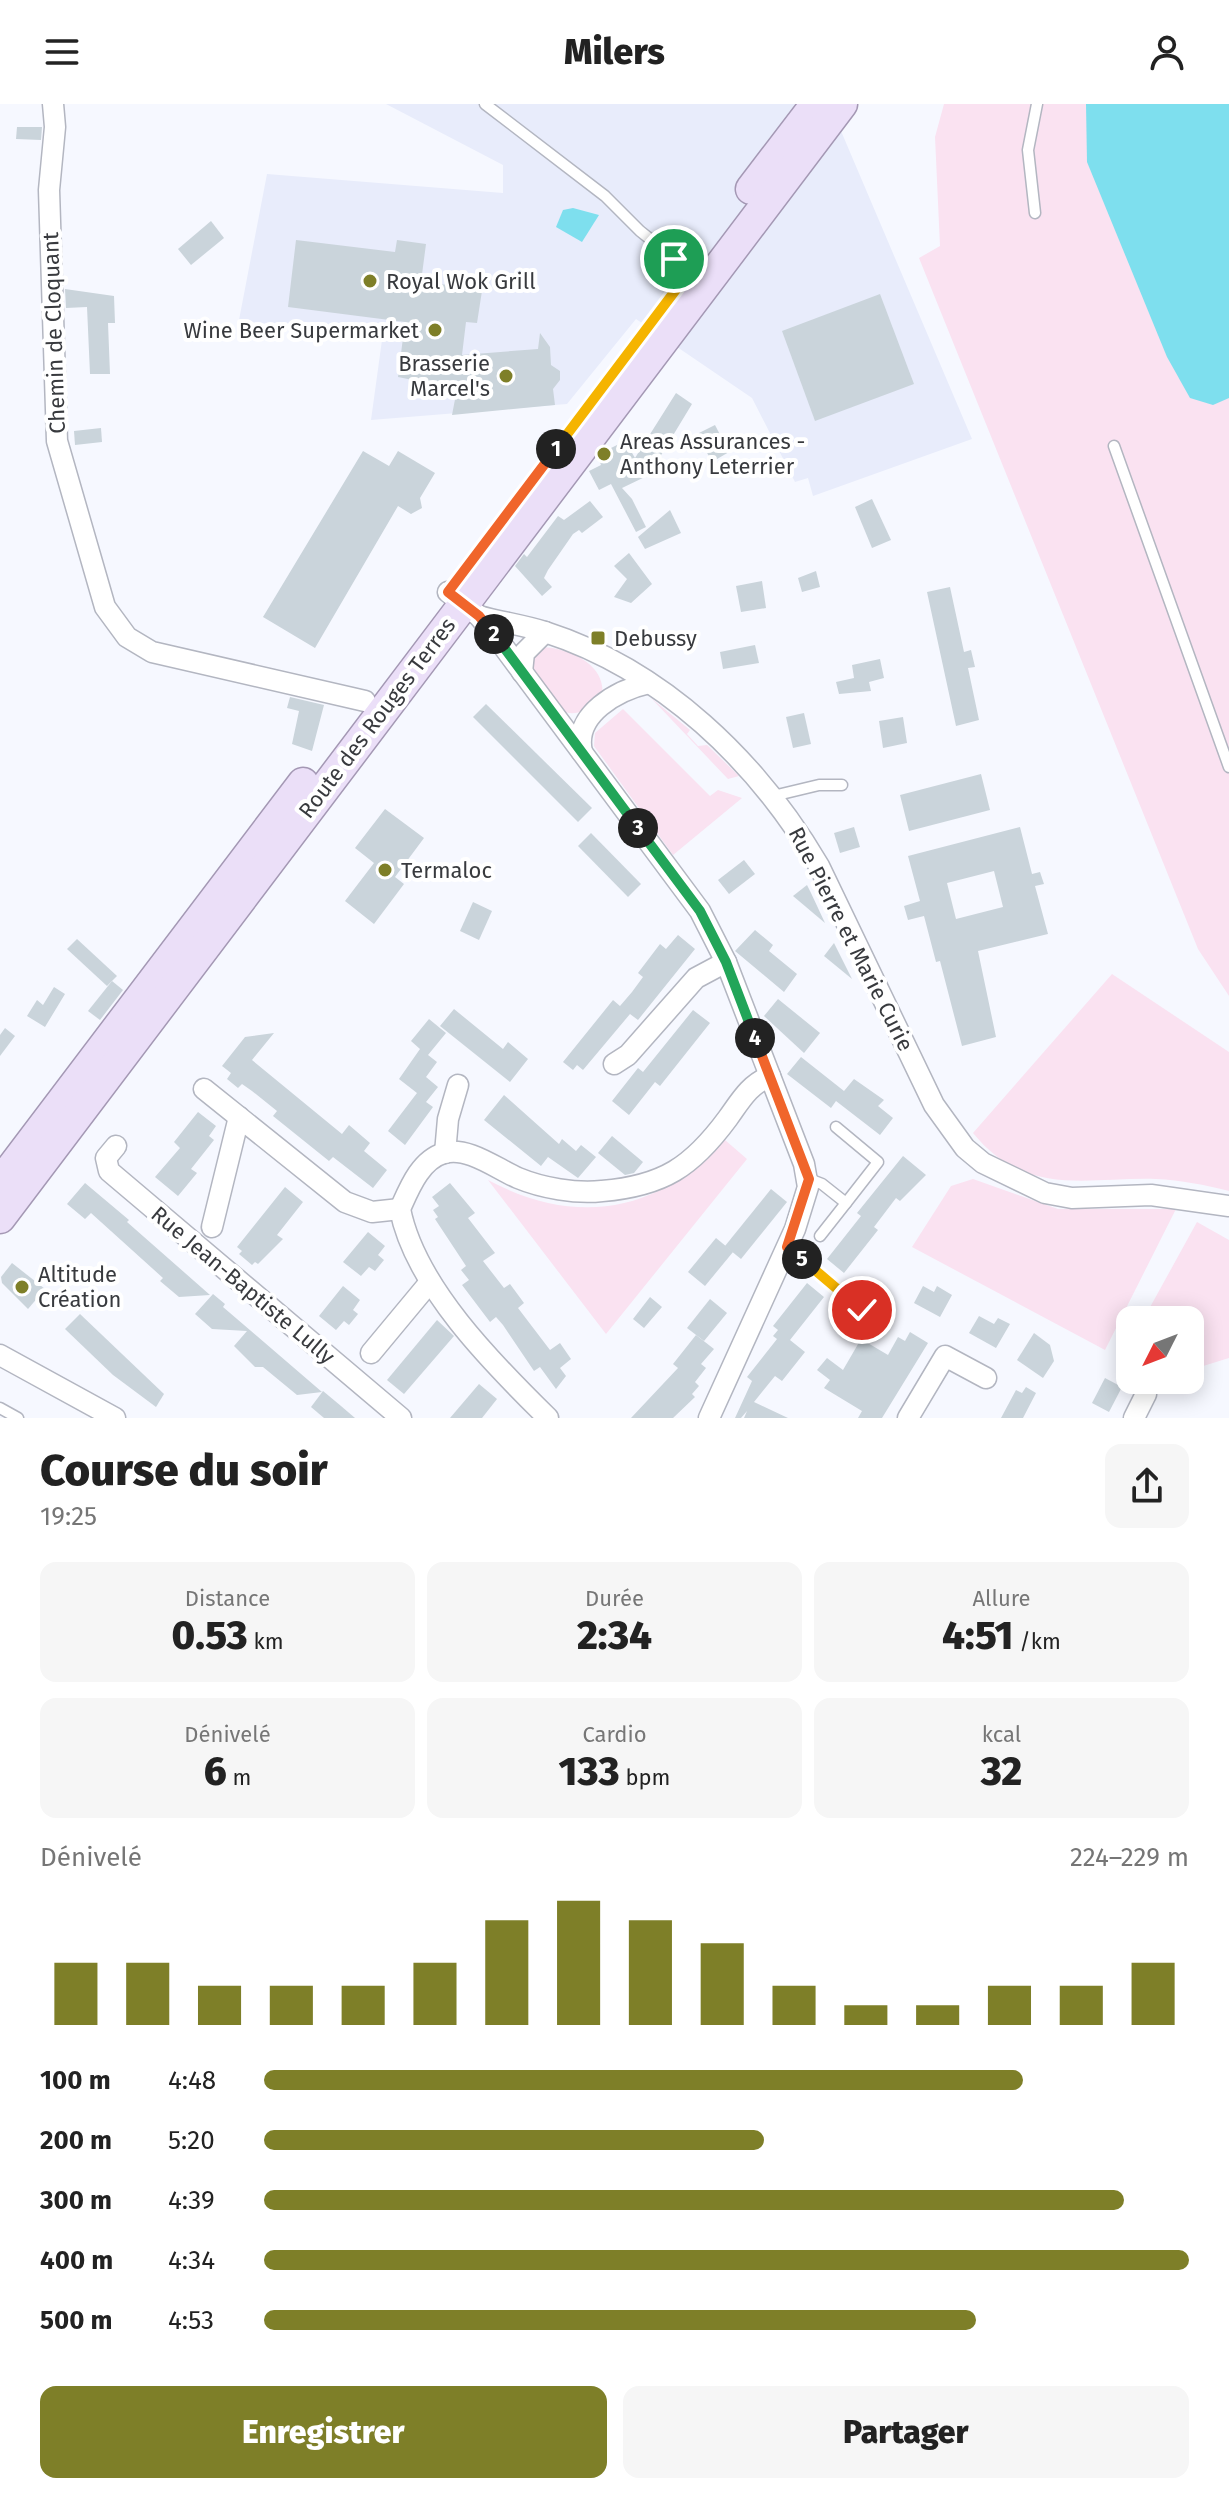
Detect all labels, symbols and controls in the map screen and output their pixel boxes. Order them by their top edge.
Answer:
icon: menu [40,30,84,74]
text: Milers [564,30,665,74]
icon: person [1145,30,1189,74]
pin [640,225,708,293]
street label: Chemin de Cloquant [37,232,71,434]
icon: arrive [652,237,696,281]
place label: Royal Wok Grill [386,268,536,295]
marker: Royal Wok Grill [361,272,379,290]
place label: Wine Beer Supermarket [184,317,419,344]
marker: Wine Beer Supermarket [426,321,444,339]
place label: Brasserie Marcel's [398,350,490,402]
marker: Brasserie Marcel's [497,367,515,385]
place label: Areas Assurances - Anthony Leterrier [620,428,805,480]
pin: 1 [536,429,576,469]
text: 1 [551,435,561,462]
marker: Areas Assurances - Anthony Leterrier [595,445,613,463]
street label: Route des Rouges Terres [293,612,461,824]
pin: 2 [474,614,514,654]
text: 2 [488,620,500,647]
place label: Debussy [614,625,697,652]
marker: Debussy [589,629,607,647]
pin: 3 [618,808,658,848]
text: 3 [632,814,644,841]
street label: Rue Pierre et Marie Curie [783,822,919,1056]
place label: Termaloc [401,857,492,884]
marker: Termaloc [376,861,394,879]
pin: 4 [735,1018,775,1058]
text: 4 [749,1024,761,1051]
street label: Rue Jean-Baptiste Lully [146,1200,340,1370]
pin: 5 [782,1239,822,1279]
text: 5 [796,1245,808,1272]
place label: Altitude Création [38,1261,121,1313]
pin [828,1276,896,1344]
marker: Altitude Création [13,1278,31,1296]
icon: check [840,1288,884,1332]
north arrow [1116,1306,1204,1394]
map controls [1116,1306,1204,1394]
text: Course du soir [40,1444,327,1497]
button: share [1105,1444,1189,1528]
text: 19:25 [40,1501,97,1532]
text: Distance [185,1585,270,1612]
text: Durée [585,1585,644,1612]
text: Allure [972,1585,1031,1612]
text: 0.53 [171,1612,248,1660]
text: 2:34 [577,1612,652,1660]
text: 4:51 [942,1612,1014,1660]
text: km [248,1628,284,1655]
text: /km [1014,1628,1061,1655]
text: Dénivelé [184,1721,271,1748]
text: Cardio [582,1721,647,1748]
text: kcal [982,1721,1021,1748]
text: 6 [204,1748,227,1796]
text: 133 [559,1748,620,1796]
text: 32 [981,1748,1022,1796]
text: m [227,1764,251,1791]
text: bpm [620,1764,670,1791]
text: Dénivelé [40,1842,142,1873]
text: 224–229 m [1070,1842,1189,1873]
text: 100 m [40,2065,111,2096]
text: 4:48 [168,2065,216,2096]
text: 200 m [40,2125,112,2156]
text: 5:20 [168,2125,215,2156]
text: 300 m [40,2185,112,2216]
text: 4:39 [168,2185,215,2216]
text: 400 m [40,2245,113,2276]
text: 4:34 [168,2245,215,2276]
text: 500 m [40,2305,113,2336]
text: 4:53 [168,2305,214,2336]
button: Enregistrer [40,2386,607,2478]
button: Partager [623,2386,1189,2478]

